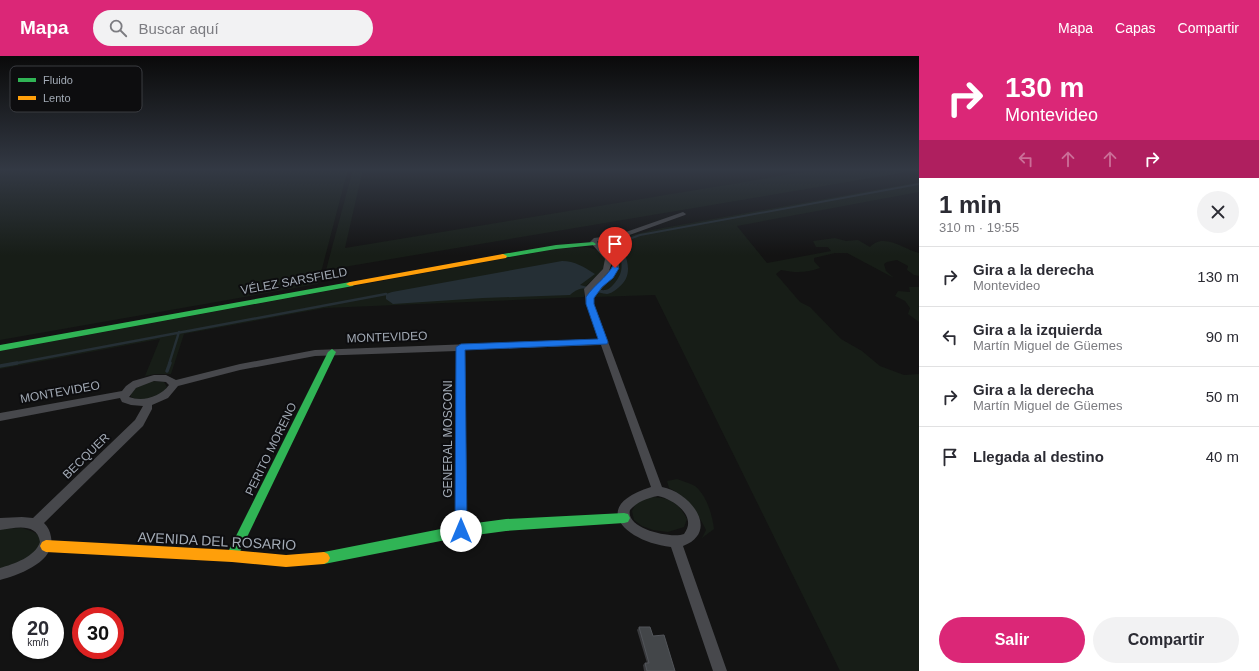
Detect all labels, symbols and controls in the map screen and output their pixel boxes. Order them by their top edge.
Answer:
search box [93,10,373,46]
text: Mapa [20,17,69,38]
icon: search [107,17,129,39]
text: Buscar aquí [139,20,219,37]
text: Mapa [1058,20,1093,36]
text: Capas [1115,20,1156,36]
text: Compartir [1178,20,1239,36]
legend [10,66,142,112]
icon: right [939,72,991,124]
text: 130 m [1005,72,1084,103]
text: Fluido [43,74,73,86]
text: Lento [43,92,71,104]
text: Montevideo [1005,105,1098,125]
icon: left [1015,148,1037,170]
icon: ahead [1057,148,1079,170]
icon: ahead [1099,148,1121,170]
icon: right [1141,148,1163,170]
text: 1 min [939,191,1002,218]
button: close [1197,191,1239,233]
text: 310 m · 19:55 [939,220,1019,235]
pin [598,227,632,268]
icon: arrive [604,233,626,255]
text: Gira a la derecha [973,261,1094,278]
street label: VÉLEZ SARSFIELD [239,264,349,297]
icon: right [939,266,961,288]
text: 130 m [1197,268,1239,285]
text: Montevideo [973,278,1040,293]
text: Gira a la izquierda [973,321,1102,338]
icon: left [939,326,961,348]
text: 90 m [1206,328,1239,345]
street label: MONTEVIDEO [346,329,428,345]
text: Martín Miguel de Güemes [973,338,1123,353]
street label: MONTEVIDEO [19,378,101,406]
street label: GENERAL MOSCONI [441,380,455,498]
text: Gira a la derecha [973,381,1094,398]
icon: right [939,386,961,408]
text: 50 m [1206,388,1239,405]
text: Martín Miguel de Güemes [973,398,1123,413]
street label: PERITO MORENO [242,400,300,498]
street label: BECQUER [60,430,112,482]
icon: arrive [939,446,961,468]
text: Llegada al destino [973,448,1104,465]
text: 40 m [1206,448,1239,465]
position arrow [440,510,482,552]
street label: AVENIDA DEL ROSARIO [137,529,297,553]
speed limit sign: 30 [72,607,124,659]
text: 20 [27,617,49,639]
button: Salir [939,617,1085,663]
button: Compartir [1093,617,1239,663]
text: km/h [27,637,49,648]

